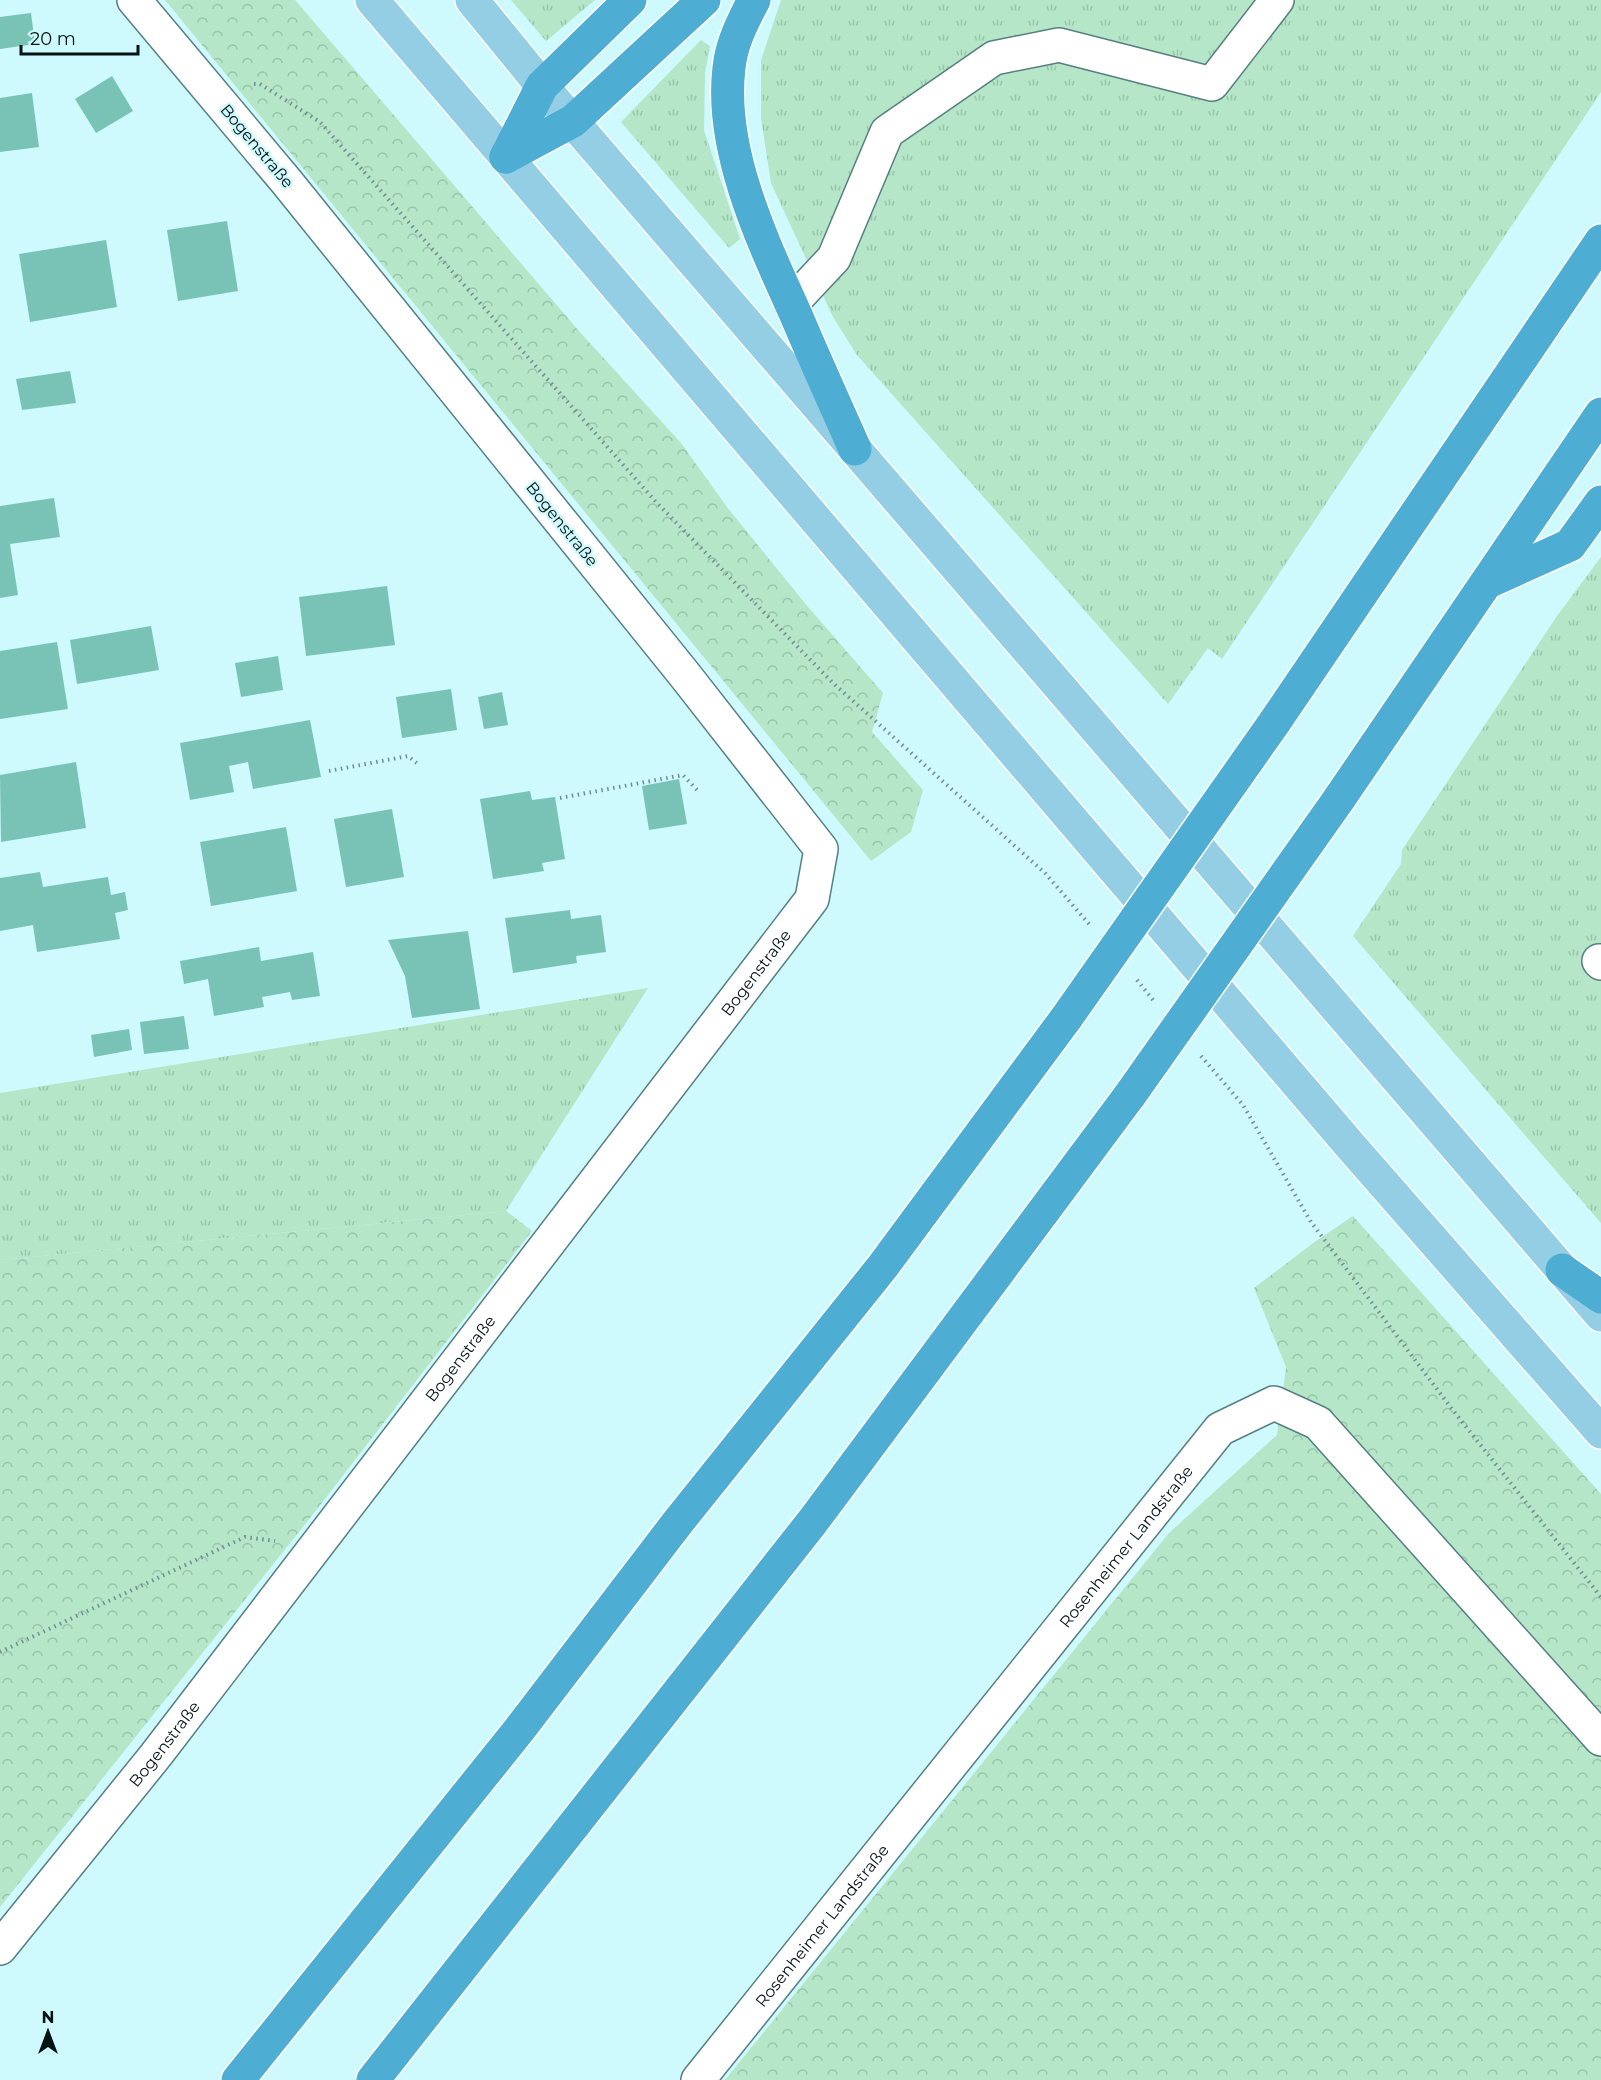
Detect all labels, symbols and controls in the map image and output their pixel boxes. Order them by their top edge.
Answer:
scale bar [21,18,138,56]
text: 20 m [30,28,76,50]
street label: Bogenstraße [216,100,298,192]
street label: Bogenstraße [522,478,602,570]
street label: Bogenstraße [717,926,795,1019]
street label: Bogenstraße [421,1311,499,1405]
street label: Rosenheimer Landstraße [1055,1461,1197,1631]
street label: Bogenstraße [125,1697,203,1790]
street label: Rosenheimer Landstraße [751,1841,893,2010]
north arrow [18,2002,78,2062]
text: N [42,2008,54,2027]

